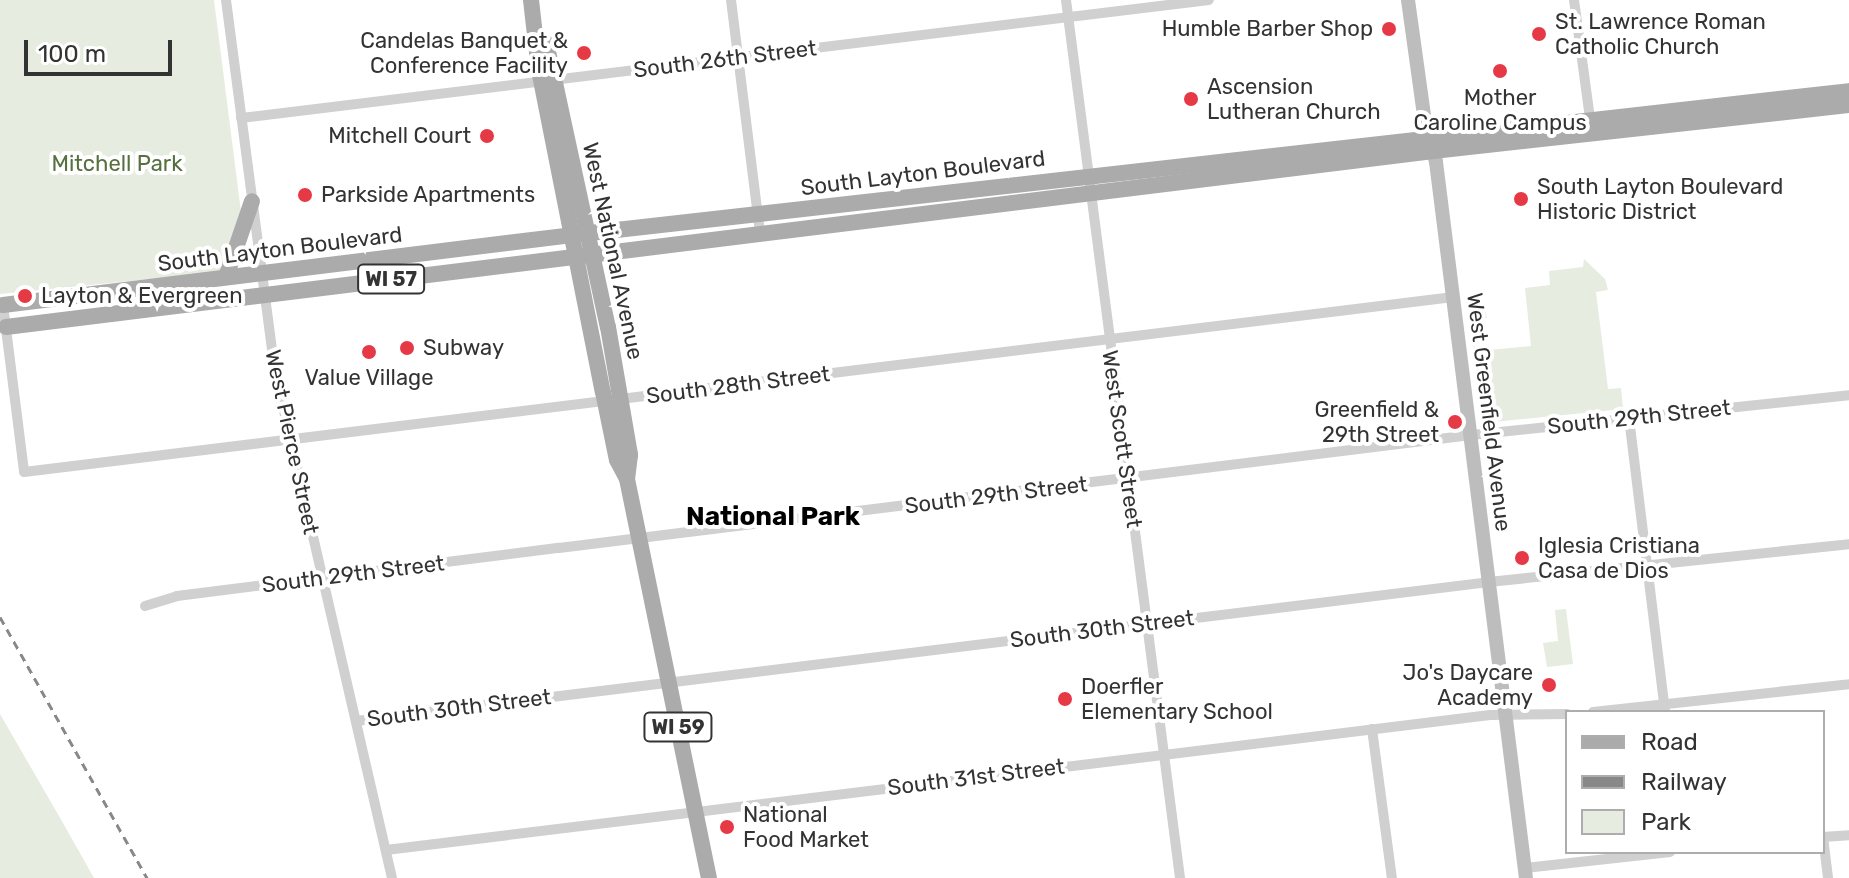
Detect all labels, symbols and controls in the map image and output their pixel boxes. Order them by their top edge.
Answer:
place label: St. Lawrence Roman Catholic Church [1555,8,1766,60]
place label: Humble Barber Shop [1161,16,1373,42]
marker: Humble Barber Shop [1380,20,1398,38]
scale bar [28,24,176,74]
marker: St. Lawrence Roman Catholic Church [1530,25,1548,43]
place label: Candelas Banquet & Conference Facility [360,27,568,78]
street label: South 26th Street [632,35,818,83]
text: 100 m [38,40,106,68]
marker: Candelas Banquet & Conference Facility [575,44,593,62]
marker: Mother Caroline Campus [1491,62,1509,80]
place label: Ascension Lutheran Church [1207,73,1381,124]
place label: Mother Caroline Campus [1413,84,1587,136]
marker: Ascension Lutheran Church [1182,90,1200,108]
place label: Mitchell Court [328,123,471,149]
marker: Mitchell Court [478,127,496,145]
street label: West National Avenue [577,140,649,362]
street label: South Layton Boulevard [799,145,1047,201]
park label: Mitchell Park [51,151,183,177]
place label: South Layton Boulevard Historic District [1537,173,1783,224]
place label: Parkside Apartments [321,182,536,208]
marker: Parkside Apartments [296,186,314,204]
marker: South Layton Boulevard Historic District [1512,190,1530,208]
street label: South Layton Boulevard [156,221,404,277]
road number: WI 57 [357,263,425,295]
place label: Layton & Evergreen [41,283,243,309]
marker: Layton & Evergreen [16,287,34,305]
street label: West Greenfield Avenue [1461,291,1517,533]
place label: Subway [423,335,504,361]
marker: Subway [398,339,416,357]
marker: Value Village [360,343,378,361]
street label: West Pierce Street [260,347,324,537]
street label: West Scott Street [1096,348,1148,530]
street label: South 28th Street [645,361,831,409]
place label: Value Village [304,365,434,391]
street label: South 29th Street [1546,394,1732,440]
place label: Greenfield & 29th Street [1315,396,1439,448]
marker: Greenfield & 29th Street [1446,413,1464,431]
street label: South 29th Street [903,471,1089,519]
district label: National Park [686,501,860,533]
place label: Iglesia Cristiana Casa de Dios [1538,532,1700,584]
marker: Iglesia Cristiana Casa de Dios [1513,549,1531,567]
street label: South 29th Street [260,550,446,598]
street label: South 30th Street [1009,605,1195,653]
place label: Jo's Daycare Academy [1403,659,1533,710]
place label: Doerfler Elementary School [1081,673,1274,724]
marker: Jo's Daycare Academy [1540,676,1558,694]
street label: South 30th Street [366,684,552,732]
marker: Doerfler Elementary School [1056,690,1074,708]
legend [1565,710,1825,854]
road number: WI 59 [642,711,714,743]
text: Road [1641,728,1698,756]
street label: South 31st Street [886,753,1066,801]
text: Railway [1641,768,1727,796]
place label: National Food Market [743,801,869,852]
text: Park [1641,808,1691,836]
marker: National Food Market [718,818,736,836]

